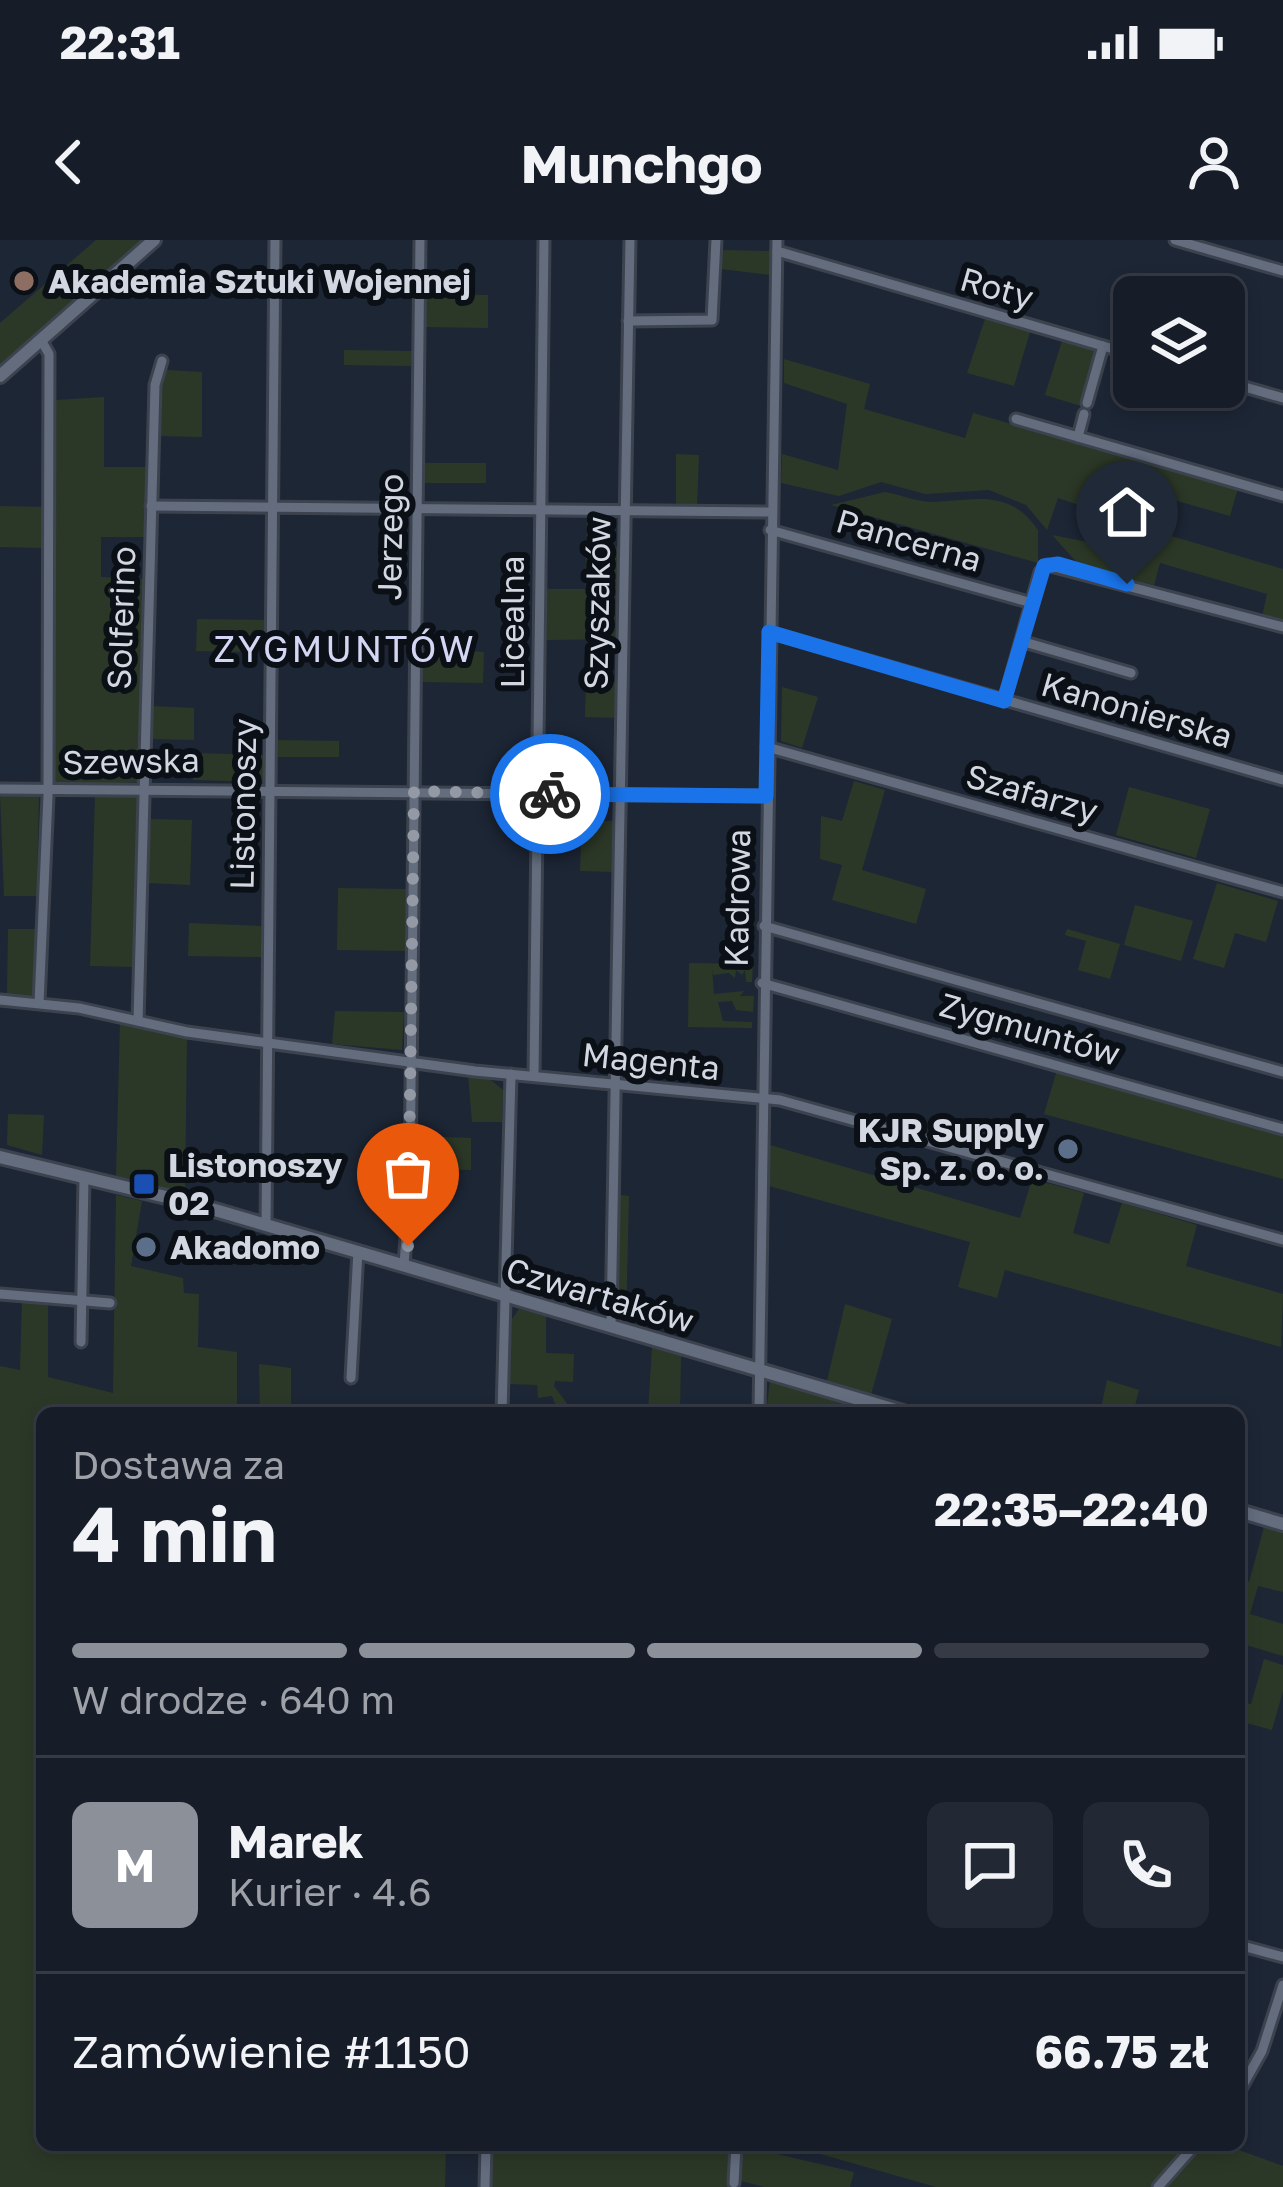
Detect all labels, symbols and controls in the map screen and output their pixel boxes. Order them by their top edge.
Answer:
text: 22:31 [60,15,180,69]
icon: back [36,129,102,195]
icon: person [1181,129,1247,195]
text: Munchgo [520,130,763,195]
street label: Roty [956,259,1038,316]
place label: Akademia Sztuki Wojennej [48,261,471,300]
marker: Akademia Sztuki Wojennej [11,268,37,294]
map controls [1113,276,1245,408]
button: layers [1113,276,1245,408]
pin [1076,461,1178,584]
street label: Jerzego [369,473,410,601]
icon: home [1094,479,1160,545]
street label: Pancerna [832,500,986,579]
street label: Szyszaków [575,516,618,690]
street label: Solferino [99,546,142,690]
street label: Licealna [492,556,531,688]
district label: ZYGMUNTÓW [214,627,476,670]
street label: Kanonierska [1037,664,1237,755]
street label: Listonoszy [222,718,263,890]
courier [490,734,610,854]
street label: Szewska [62,740,200,781]
street label: Szafarzy [962,755,1102,830]
icon: bike [517,761,583,827]
street label: Kadrowa [716,829,757,967]
street label: Zygmuntów [935,984,1125,1073]
street label: Magenta [580,1034,722,1087]
place label: KJR Supply Sp. z. o. o. [858,1110,1044,1187]
pin [357,1123,459,1246]
marker: KJR Supply Sp. z. o. o. [1055,1136,1081,1162]
icon: bag [375,1141,441,1207]
place label: Listonoszy 02 [168,1145,342,1222]
marker: Listonoszy 02 [131,1171,157,1197]
place label: Akadomo [170,1227,320,1266]
marker: Akadomo [133,1234,159,1260]
street label: Czwartaków [502,1249,699,1340]
text: Dostawa za [72,1441,285,1488]
text: 22:35–22:40 [934,1482,1209,1536]
text: 4 min [72,1486,277,1579]
text: W drodze · 640 m [72,1676,395,1723]
button: chat [927,1802,1053,1928]
button: phone [1083,1802,1209,1928]
text: Marek [228,1814,364,1868]
text: M [115,1838,155,1892]
text: Kurier · 4.6 [228,1868,432,1915]
text: Zamówienie #1150 [72,2024,471,2078]
text: 66.75 zł [1034,2024,1209,2078]

